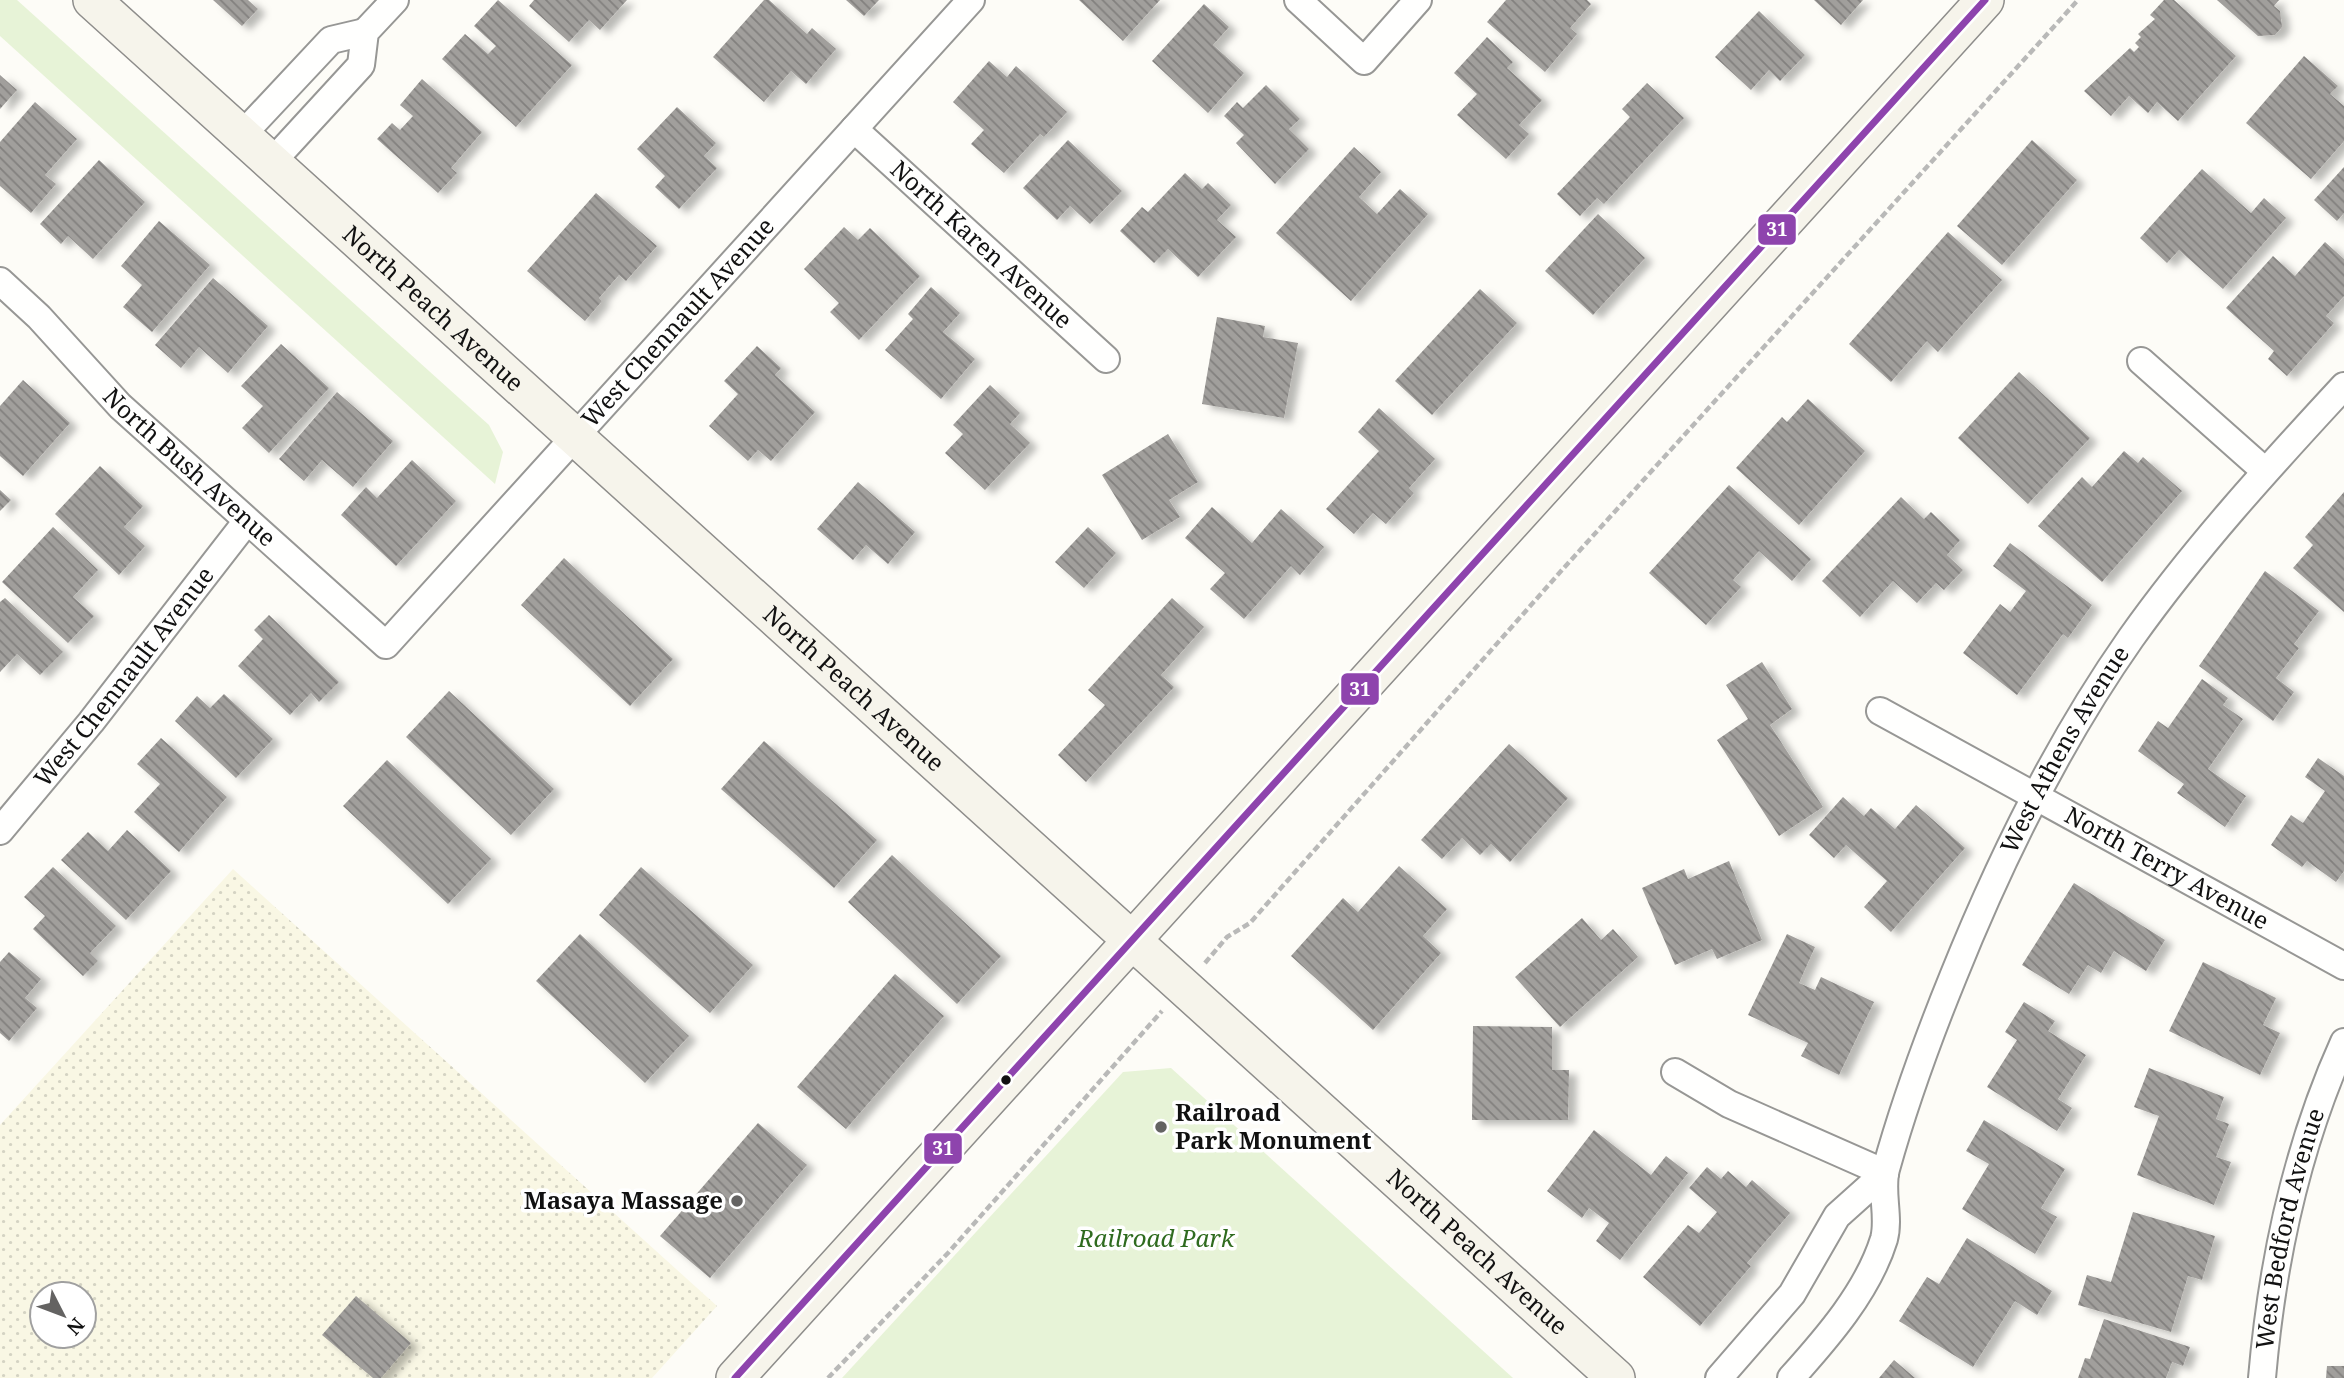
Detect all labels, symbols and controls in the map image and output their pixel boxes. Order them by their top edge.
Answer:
street label: North Karen Avenue [884,152,1080,335]
street label: West Chennault Avenue [573,210,781,434]
line badge: 31 [1757,213,1797,246]
text: 31 [1766,216,1788,242]
street label: North Peach Avenue [336,217,531,398]
street label: North Bush Avenue [96,380,284,553]
street label: West Chennault Avenue [26,559,221,793]
street label: North Peach Avenue [757,597,952,778]
street label: West Athens Avenue [1992,639,2136,858]
line badge: 31 [1340,672,1380,706]
text: 31 [1349,676,1371,702]
street label: North Terry Avenue [2059,798,2275,937]
unlabelled marker [999,1073,1013,1087]
place label: Railroad Park Monument [1175,1095,1372,1156]
street label: West Bedford Avenue [2247,1103,2331,1351]
marker: Railroad Park Monument [1153,1119,1169,1135]
line badge: 31 [923,1132,963,1165]
text: 31 [932,1135,954,1161]
street label: North Peach Avenue [1380,1160,1576,1341]
place label: Masaya Massage [524,1183,723,1216]
marker: Masaya Massage [729,1193,745,1209]
park label: Railroad Park [1077,1221,1236,1254]
north arrow [28,1280,98,1350]
text: N [61,1312,90,1341]

